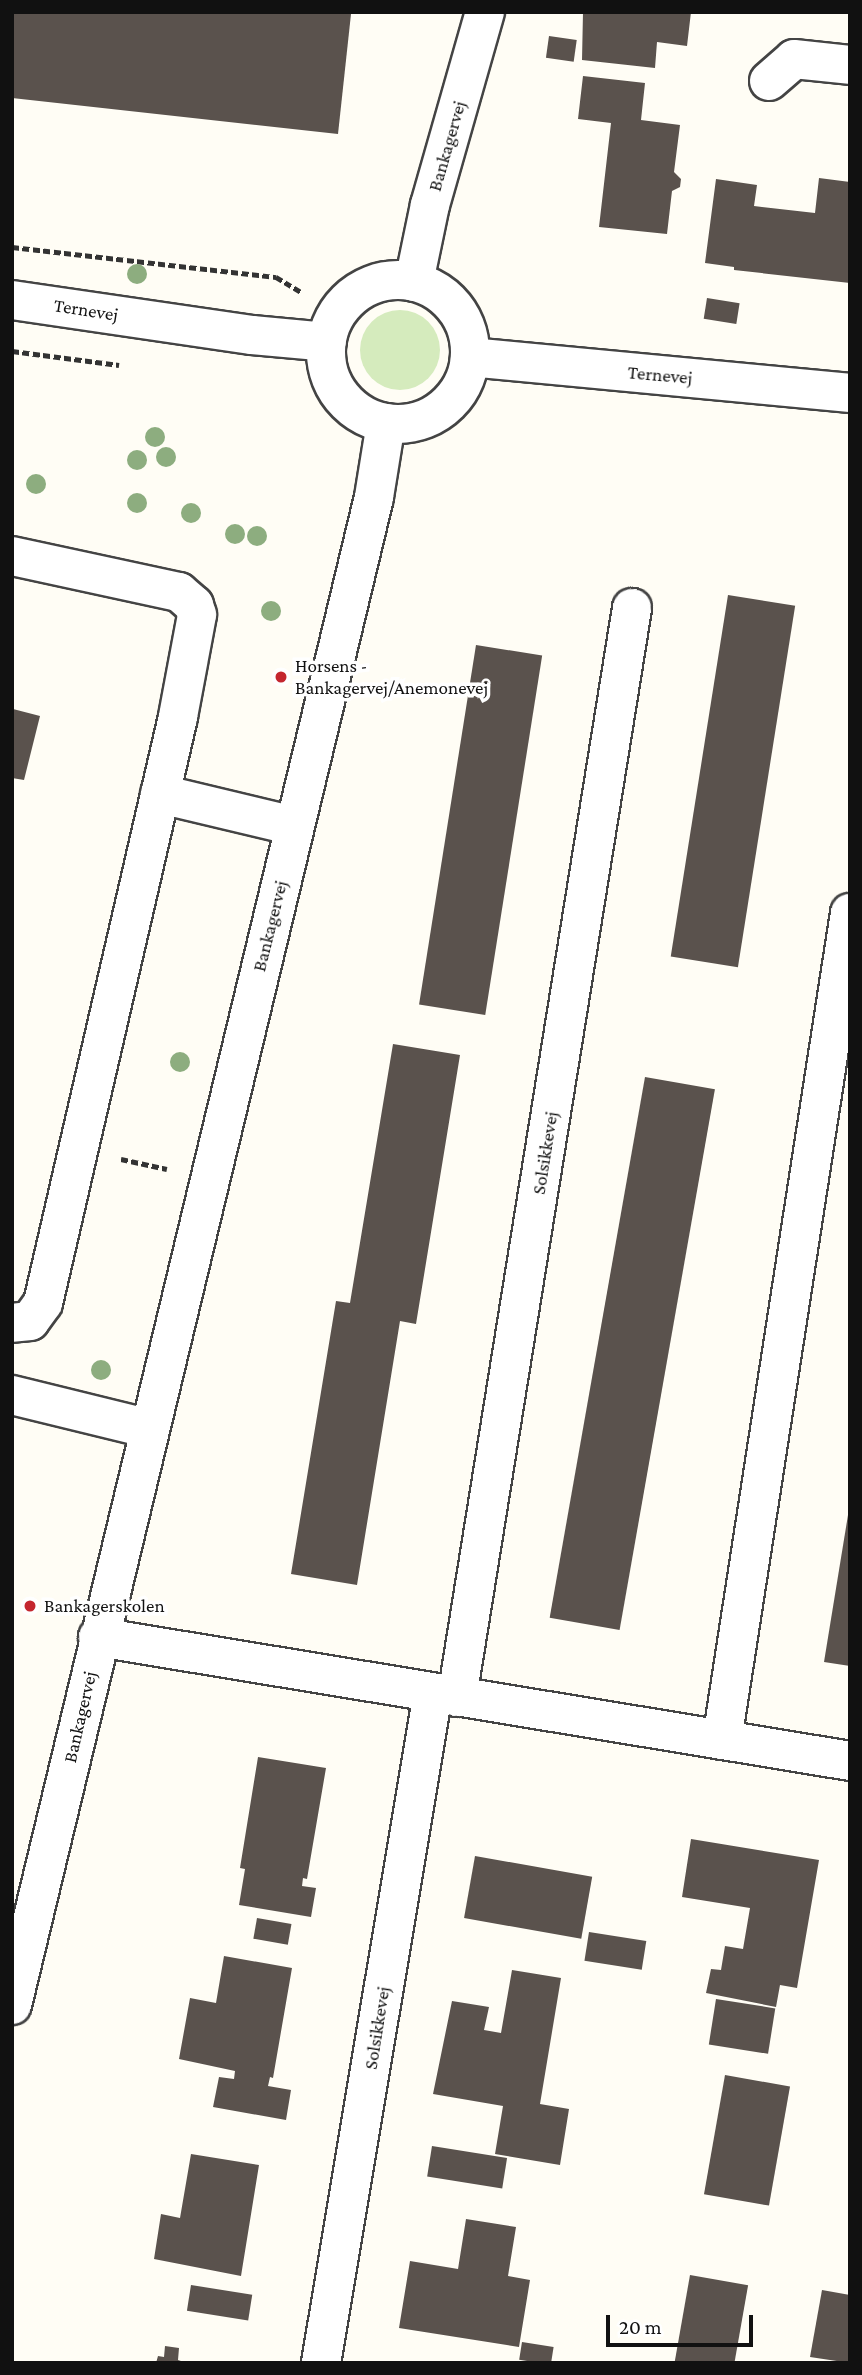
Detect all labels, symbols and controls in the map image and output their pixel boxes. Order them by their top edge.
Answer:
street label: Bankagervej [423,98,471,194]
street label: Ternevej [52,294,120,326]
street label: Ternevej [627,361,693,389]
place label: Horsens - Bankagervej/Anemonevej [295,655,488,699]
marker: Horsens - Bankagervej/Anemonevej [273,669,289,685]
street label: Bankagervej [248,878,292,974]
street label: Solsikkevej [527,1110,563,1196]
place label: Bankagerskolen [44,1595,165,1617]
marker: Bankagerskolen [22,1598,38,1614]
street label: Bankagervej [58,1669,102,1765]
street label: Solsikkevej [359,1985,395,2071]
scale bar [610,2302,757,2346]
text: 20 m [619,2315,662,2339]

